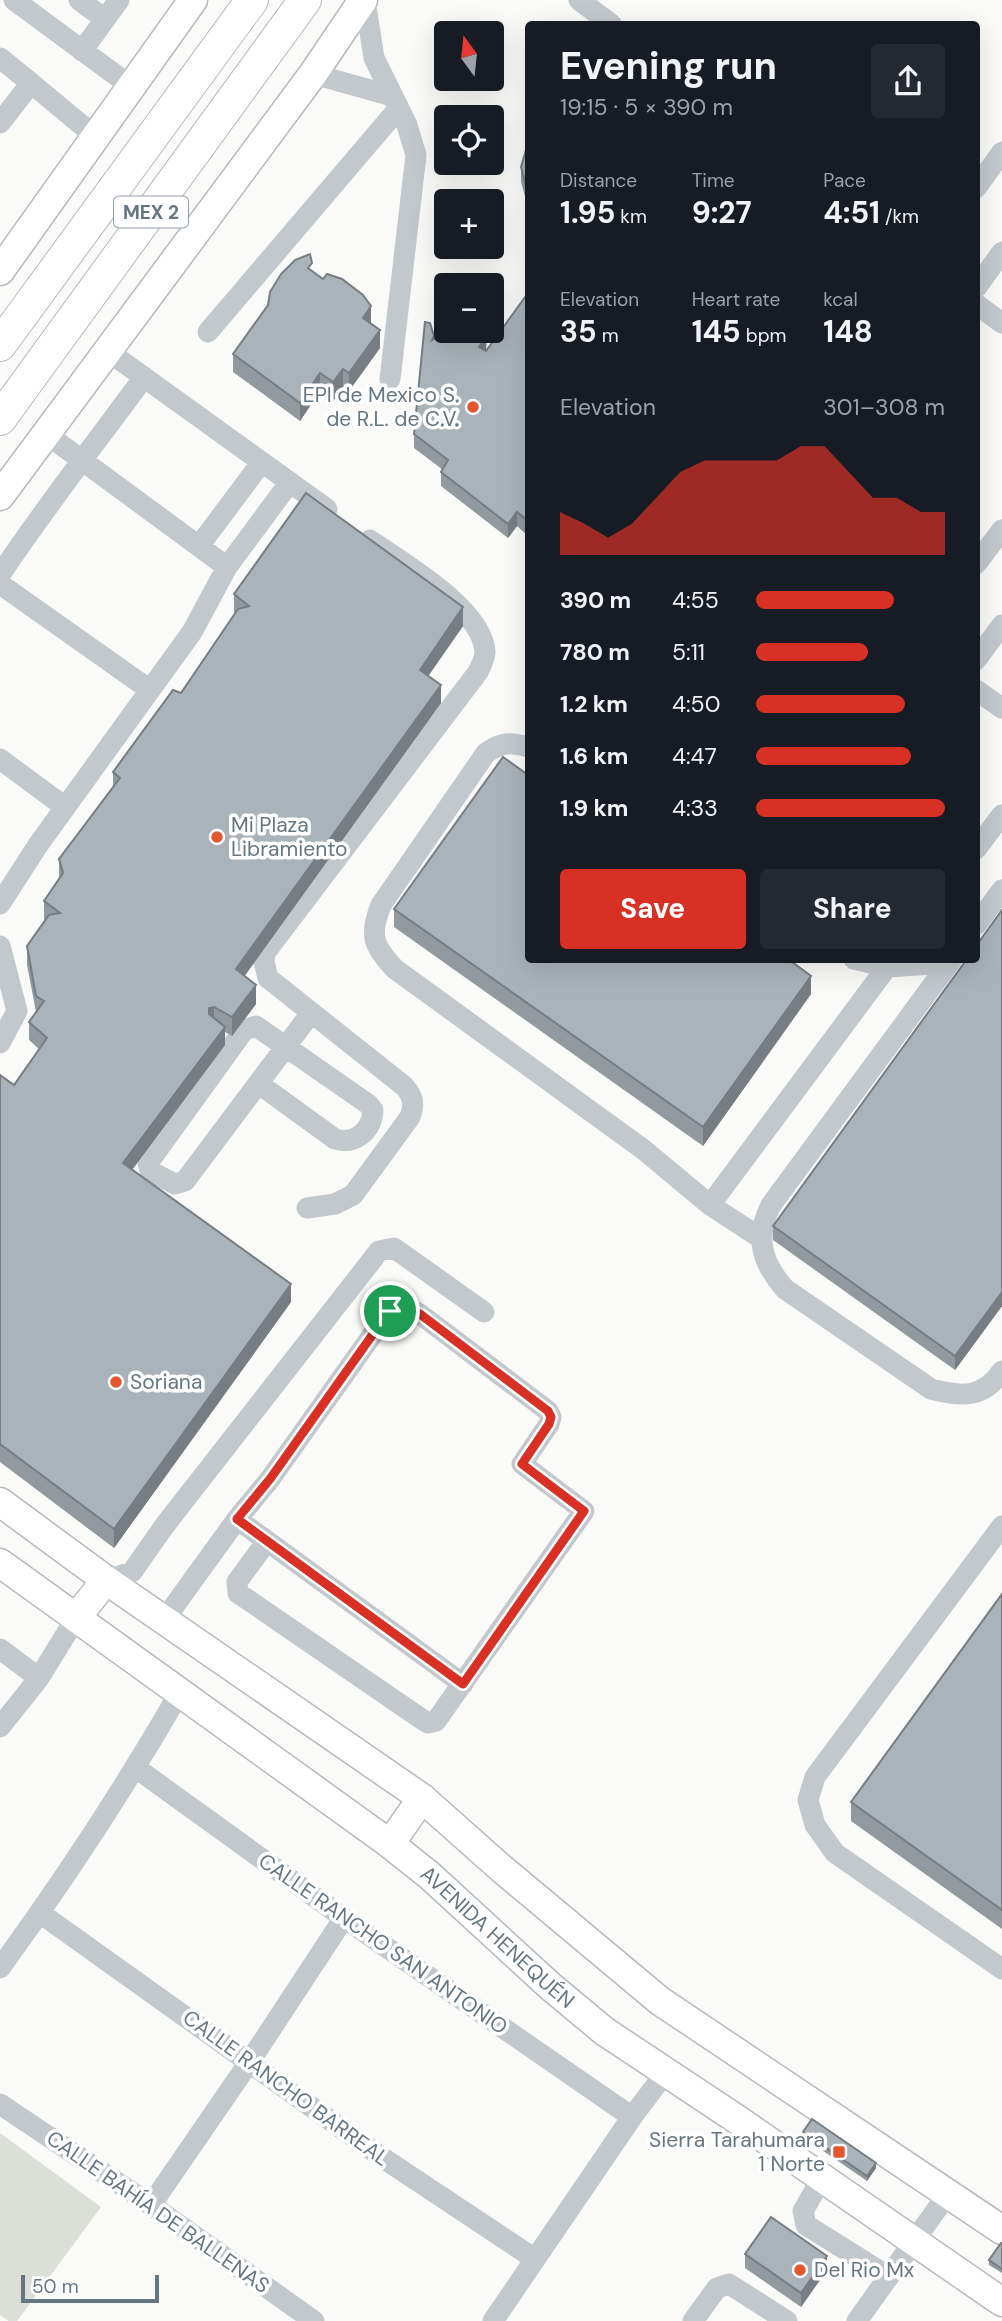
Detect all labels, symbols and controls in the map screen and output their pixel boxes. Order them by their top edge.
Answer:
north arrow [434,21,504,91]
map controls [434,21,504,343]
text: Evening run [560,41,777,91]
button: share [871,44,945,118]
text: 19:15 · 5 × 390 m [560,92,733,122]
button: locate [434,105,504,175]
text: Distance [560,168,637,193]
text: Time [692,168,735,193]
text: Pace [823,168,866,193]
button: + [434,189,504,259]
text: 1.95 [560,193,615,232]
text: 9:27 [692,193,752,232]
text: 4:51 [823,193,880,232]
road number: MEX 2 [114,196,188,228]
text: km [615,204,647,229]
text: /km [880,204,919,229]
button: − [434,273,504,343]
text: Elevation [560,287,639,312]
text: Heart rate [692,287,780,312]
text: kcal [823,287,858,312]
text: 35 [560,312,597,351]
text: 145 [692,312,741,351]
text: 148 [823,312,873,351]
text: m [597,323,619,348]
text: bpm [741,323,787,348]
place label: EPI de Mexico S. de R.L. de C.V. [303,381,459,433]
text: Elevation [560,392,656,422]
text: 301–308 m [823,392,945,422]
marker: EPI de Mexico S. de R.L. de C.V. [465,399,481,415]
text: 390 m [560,585,631,615]
text: 4:55 [672,585,719,615]
text: 780 m [560,637,630,667]
text: 5:11 [672,637,705,667]
text: 1.2 km [560,689,628,719]
text: 4:50 [672,689,720,719]
text: 1.6 km [560,741,628,771]
text: 4:47 [672,741,717,771]
text: 1.9 km [560,793,628,823]
text: 4:33 [672,793,718,823]
place label: Mi Plaza Libramiento [231,811,348,863]
marker: Mi Plaza Libramiento [209,829,225,845]
button: Save [560,869,746,949]
button: Share [760,869,945,949]
pin [360,1281,420,1341]
icon: arrive [371,1292,409,1330]
place label: Soriana [130,1368,202,1396]
marker: Soriana [108,1374,124,1390]
street label: CALLE RANCHO SAN ANTONIO [253,1847,513,2041]
street label: AVENIDA HENEQUÉN [415,1860,580,2015]
street label: CALLE RANCHO BARREAL [177,2004,395,2172]
street label: CALLE BAHÍA DE BALLENAS [41,2124,275,2300]
place label: Sierra Tarahumara 1 Norte [649,2126,825,2178]
marker: Sierra Tarahumara 1 Norte [831,2144,847,2160]
place label: Del Rio Mx [814,2256,914,2284]
marker: Del Rio Mx [792,2262,808,2278]
scale bar [21,2272,159,2304]
text: 50 m [32,2274,79,2299]

